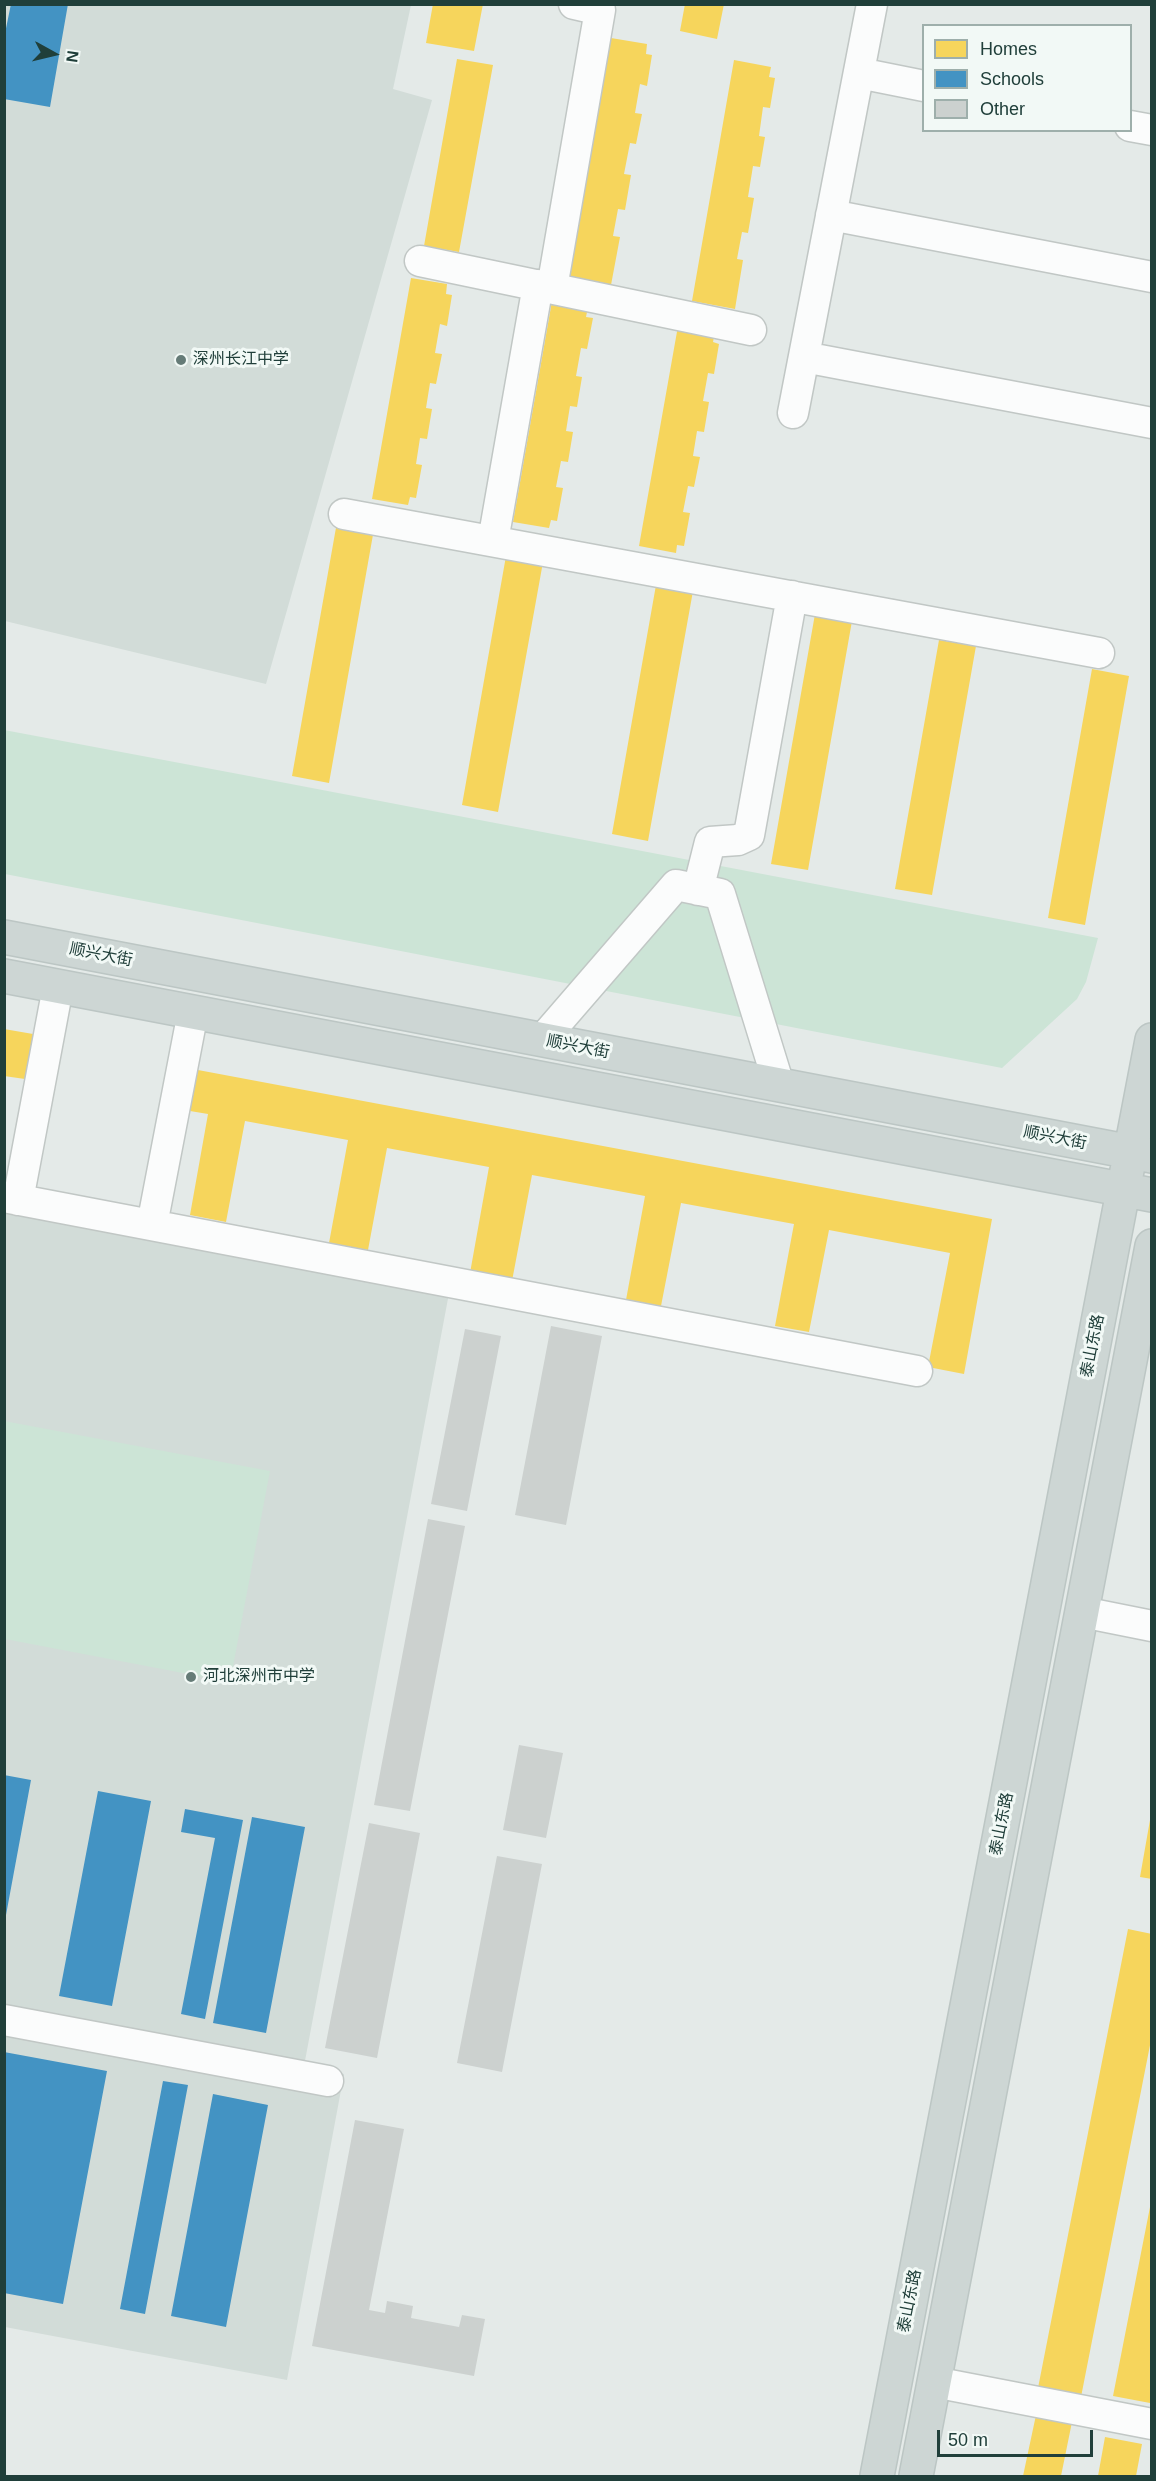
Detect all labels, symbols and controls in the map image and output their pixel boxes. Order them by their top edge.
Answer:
north arrow [24,24,84,84]
legend [922,24,1132,132]
text: Homes [980,39,1037,59]
text: N [63,50,82,63]
text: Schools [980,69,1044,89]
text: Other [980,99,1025,119]
place label: 深州长江中学 [193,350,289,370]
marker: 深州长江中学 [174,353,188,367]
street label: 顺兴大街 [68,939,134,971]
street label: 顺兴大街 [545,1031,611,1063]
street label: 顺兴大街 [1022,1122,1088,1154]
street label: 泰山东路 [1077,1313,1109,1379]
place label: 河北深州市中学 [203,1667,315,1687]
marker: 河北深州市中学 [184,1670,198,1684]
street label: 泰山东路 [986,1791,1018,1857]
street label: 泰山东路 [894,2268,926,2334]
scale bar [940,2418,1096,2456]
text: 50 m [948,2430,988,2450]

